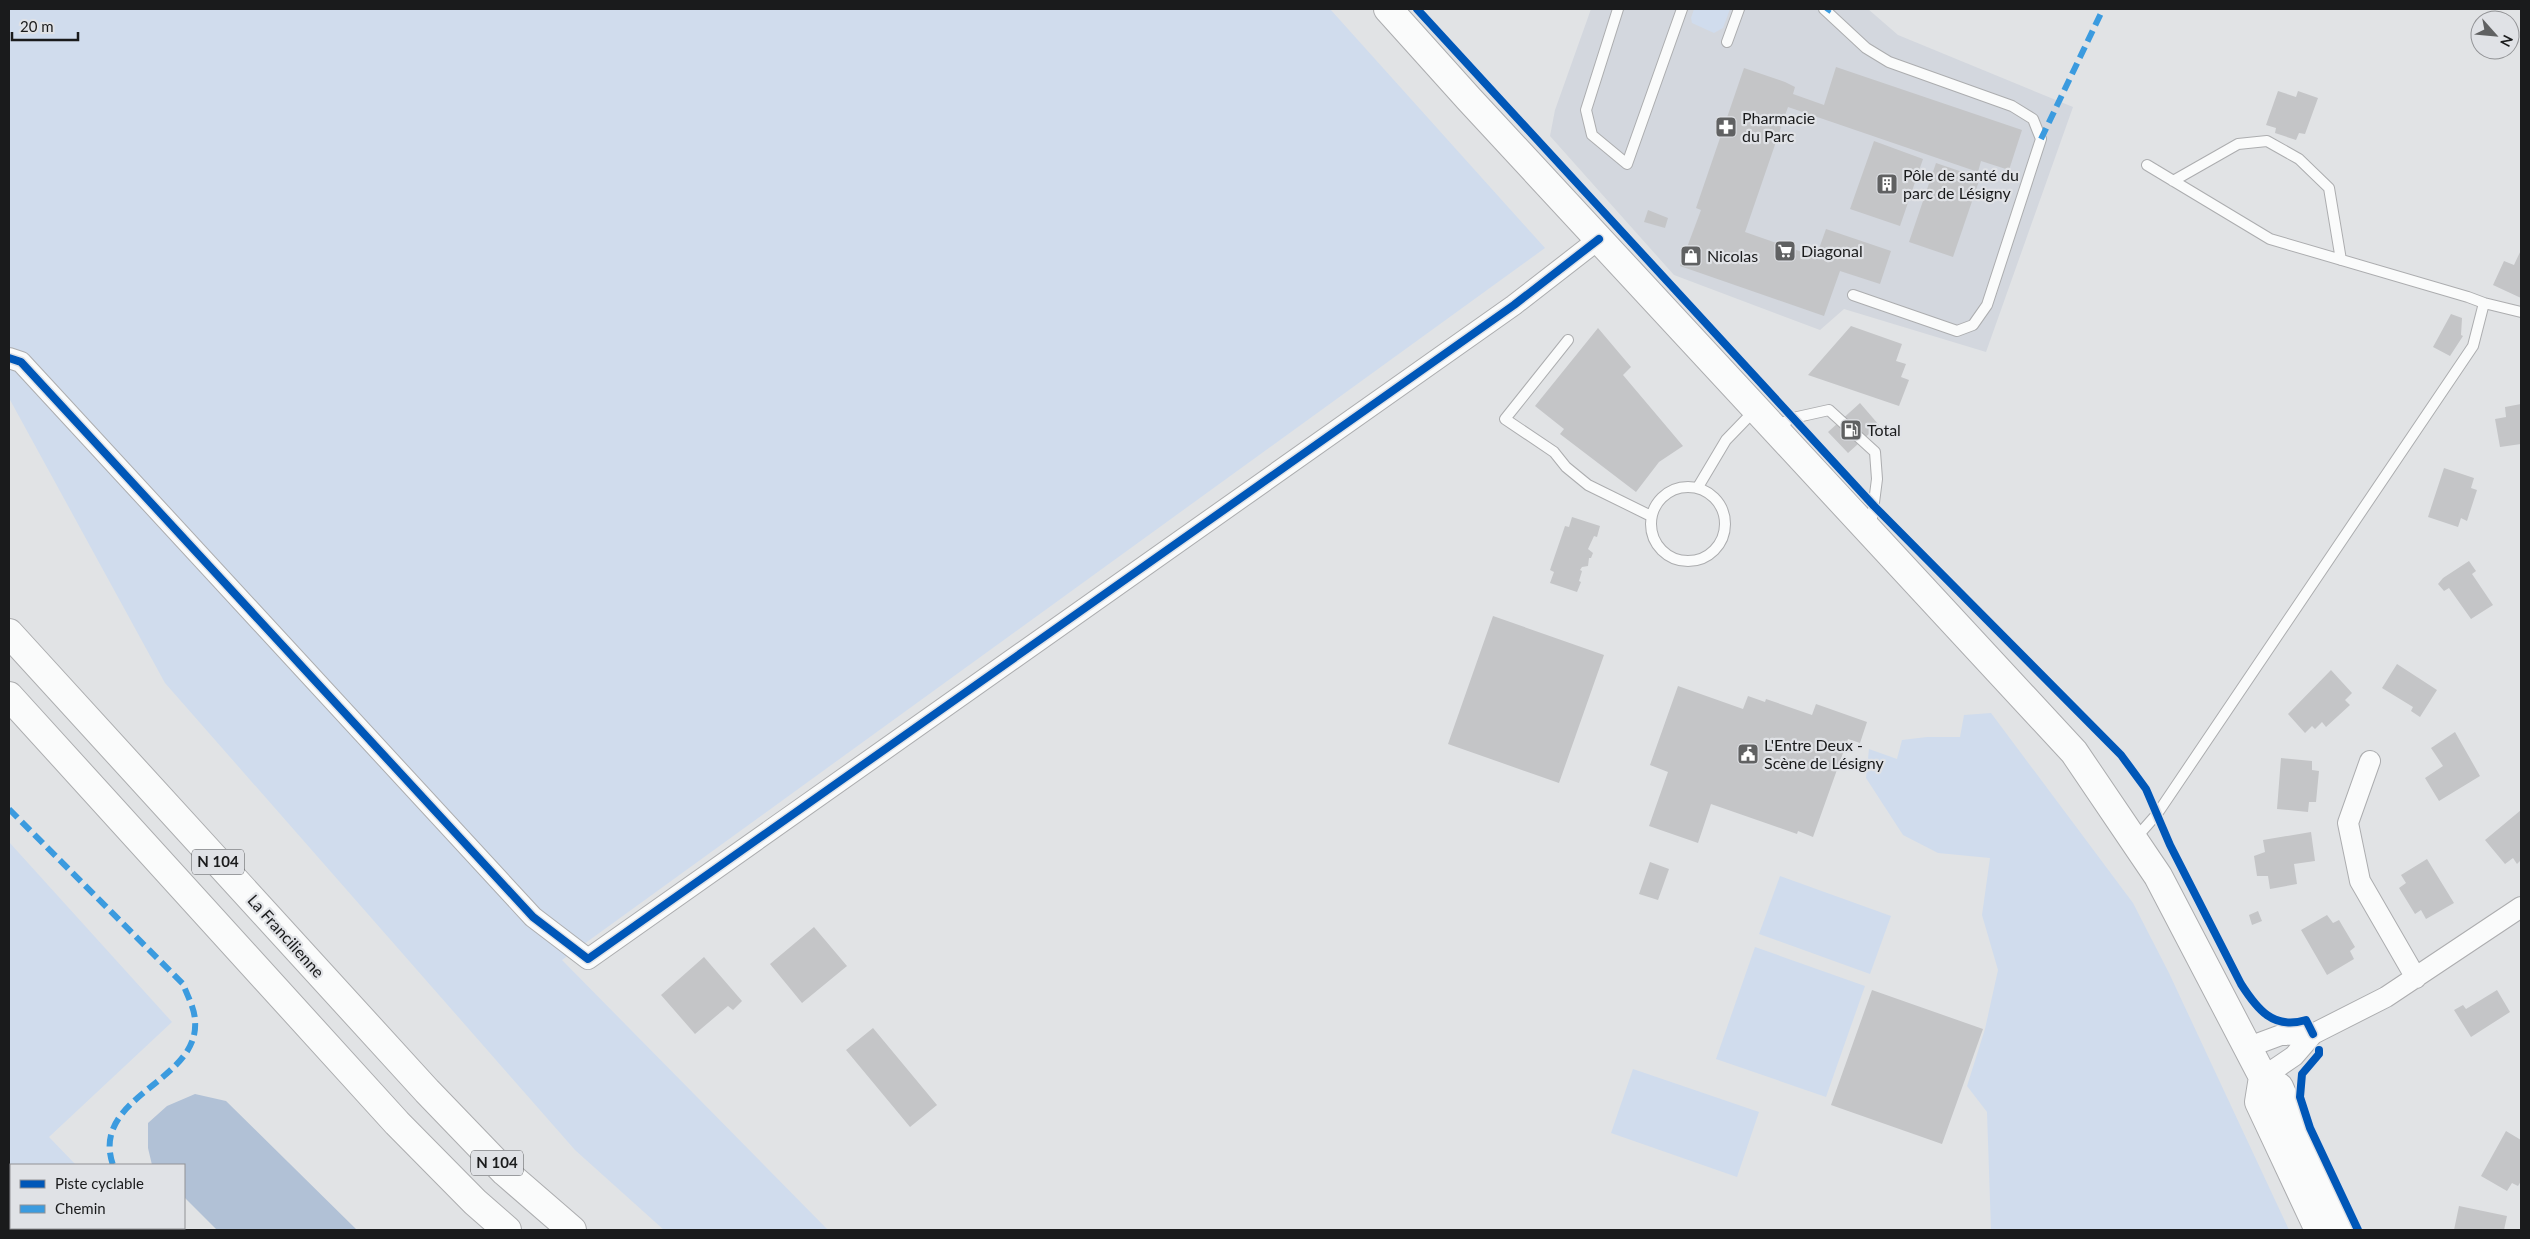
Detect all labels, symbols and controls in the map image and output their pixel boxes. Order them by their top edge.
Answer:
scale bar [12,10,79,42]
north arrow [2470,10,2520,60]
text: 20 m [20,17,54,35]
text: N [2497,32,2517,50]
place label: Pharmacie du Parc [1742,108,1815,145]
pharmacy icon: Pharmacie du Parc [1714,115,1738,139]
place label: Pôle de santé du parc de Lésigny [1903,165,2019,202]
building icon: Pôle de santé du parc de Lésigny [1875,172,1899,196]
supermarket icon: Diagonal [1773,239,1797,263]
place label: Diagonal [1801,241,1863,260]
shop icon: Nicolas [1679,244,1703,268]
place label: Nicolas [1707,246,1758,265]
fuel station icon: Total [1839,418,1863,442]
place label: Total [1867,420,1901,439]
place label: L'Entre Deux - Scène de Lésigny [1764,735,1884,772]
public building icon: L'Entre Deux - Scène de Lésigny [1736,742,1760,766]
road number: N 104 [192,850,244,874]
street label: La Francilienne [244,890,329,981]
road number: N 104 [471,1150,523,1176]
legend [10,1164,185,1229]
text: Piste cyclable [55,1174,144,1192]
text: Chemin [55,1199,106,1217]

